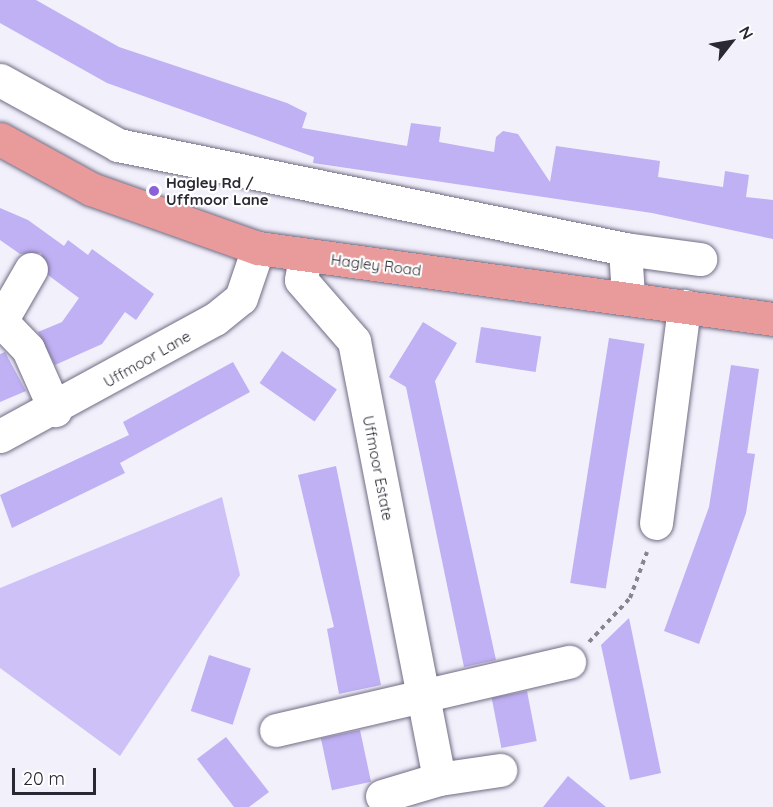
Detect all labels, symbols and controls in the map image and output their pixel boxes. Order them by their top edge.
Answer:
north arrow [701,12,761,72]
text: N [735,23,758,43]
place label: Hagley Rd / Uffmoor Lane [166,173,269,208]
marker: Hagley Rd / Uffmoor Lane [147,184,161,198]
street label: Hagley Road [330,251,422,279]
street label: Uffmoor Lane [100,327,194,391]
street label: Uffmoor Estate [359,414,397,522]
scale bar [15,756,99,794]
text: 20 m [23,767,65,790]

